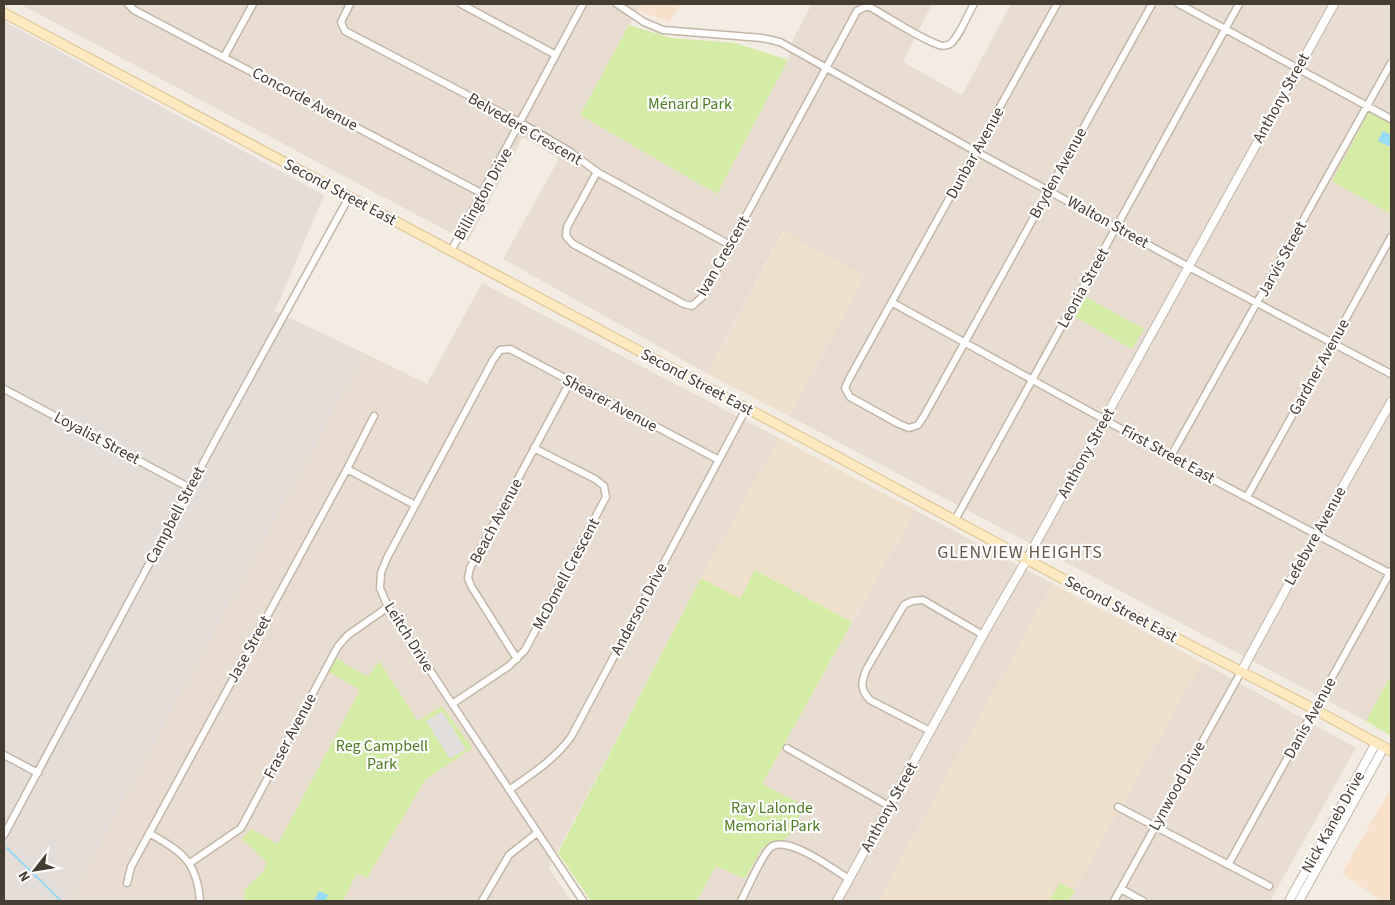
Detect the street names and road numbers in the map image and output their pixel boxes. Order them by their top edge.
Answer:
street label: Anthony Street [1247,49,1315,147]
street label: Concorde Avenue [248,62,362,136]
street label: Belvedere Crescent [464,87,587,171]
street label: Dunbar Avenue [941,103,1009,203]
street label: Bryden Avenue [1024,124,1092,222]
street label: Billington Drive [448,144,518,244]
street label: Second Street East [280,153,401,231]
street label: Walton Street [1063,190,1153,254]
street label: Ivan Crescent [691,211,755,300]
street label: Jarvis Street [1252,217,1312,301]
street label: Leonia Street [1052,244,1114,332]
street label: Gardner Avenue [1283,315,1355,419]
street label: Second Street East [637,343,758,421]
street label: Shearer Avenue [559,369,661,437]
street label: Anthony Street [1052,404,1120,502]
street label: Loyalist Street [50,406,144,470]
street label: First Street East [1117,419,1219,489]
street label: Campbell Street [140,462,210,568]
street label: Beach Avenue [464,474,528,568]
street label: Lefebvre Avenue [1279,482,1351,589]
street label: McDonell Crescent [527,514,605,634]
street label: Anderson Drive [605,559,673,659]
street label: Second Street East [1061,570,1182,648]
street label: Leitch Drive [379,598,439,676]
street label: Jase Street [222,611,277,687]
street label: Danis Avenue [1279,673,1341,763]
street label: Fraser Avenue [258,689,322,782]
street label: Lynwood Drive [1143,737,1211,835]
street label: Anthony Street [855,758,923,856]
street label: Nick Kaneb Drive [1296,767,1370,877]

